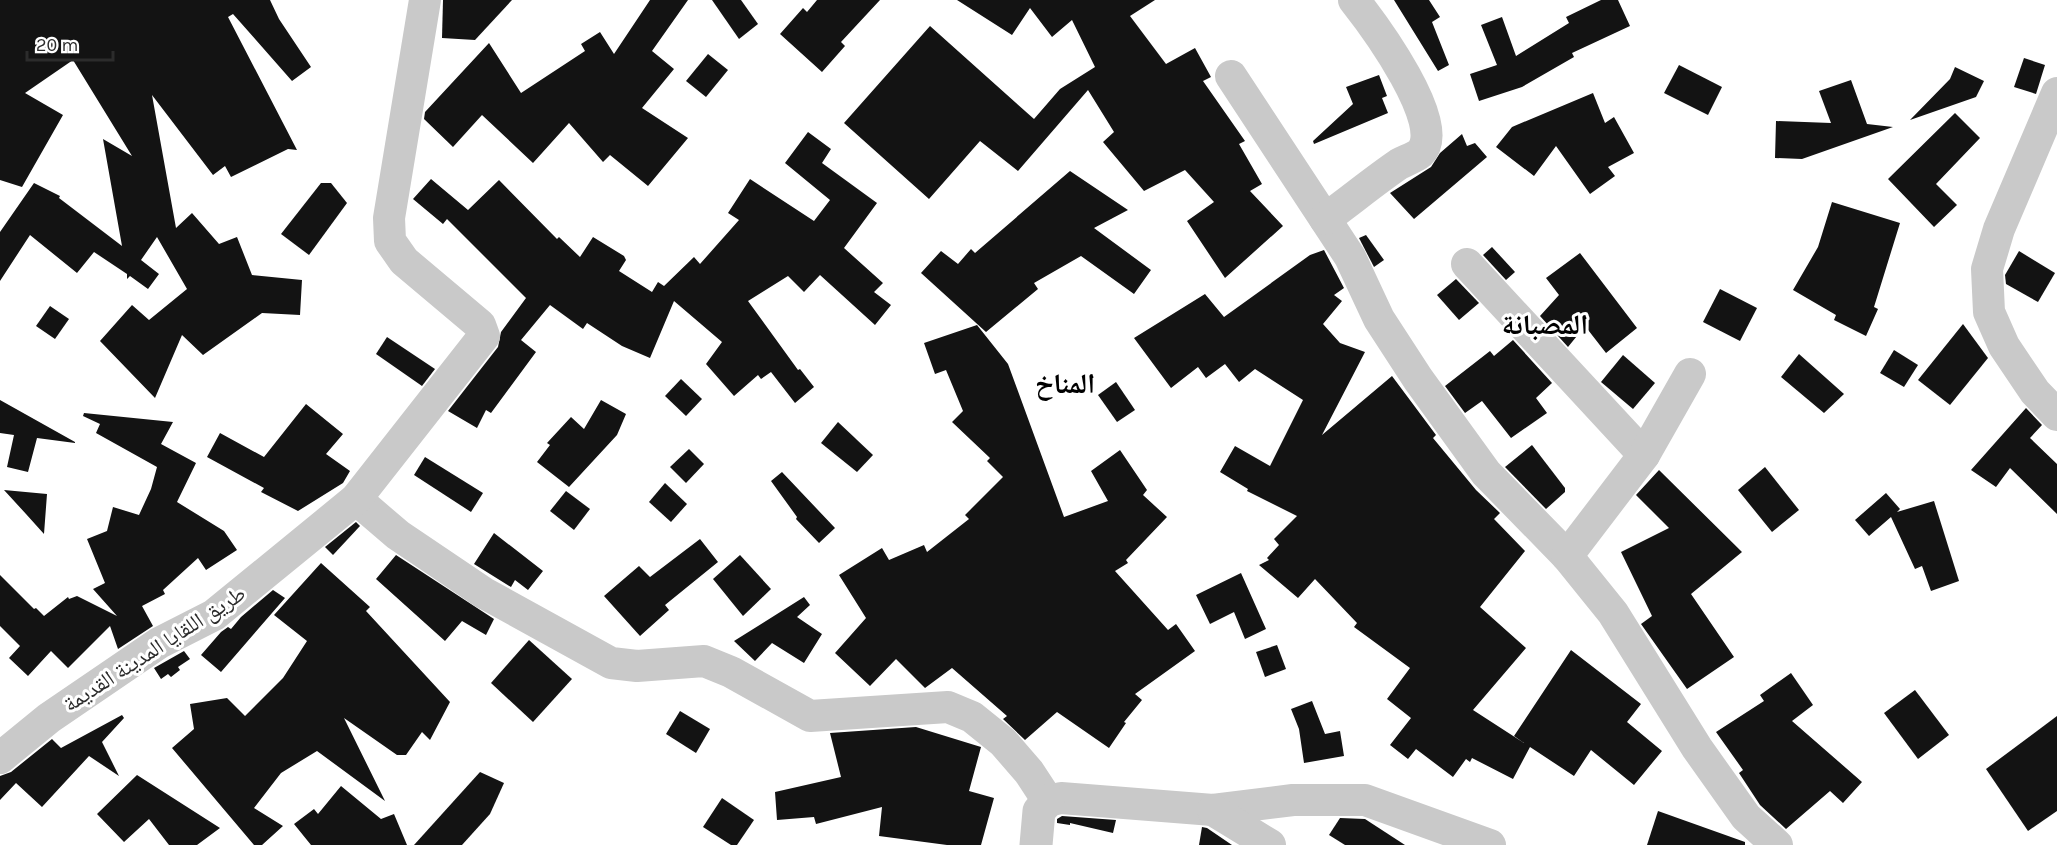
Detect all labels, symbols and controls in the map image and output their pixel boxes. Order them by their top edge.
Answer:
scale bar [27,24,112,62]
text: 20 m [36,34,78,56]
district label: المصبانة [1502,308,1588,341]
district label: المناخ [1035,367,1095,401]
street label: طريق اللقايا المدينة القديمة [59,580,251,717]

